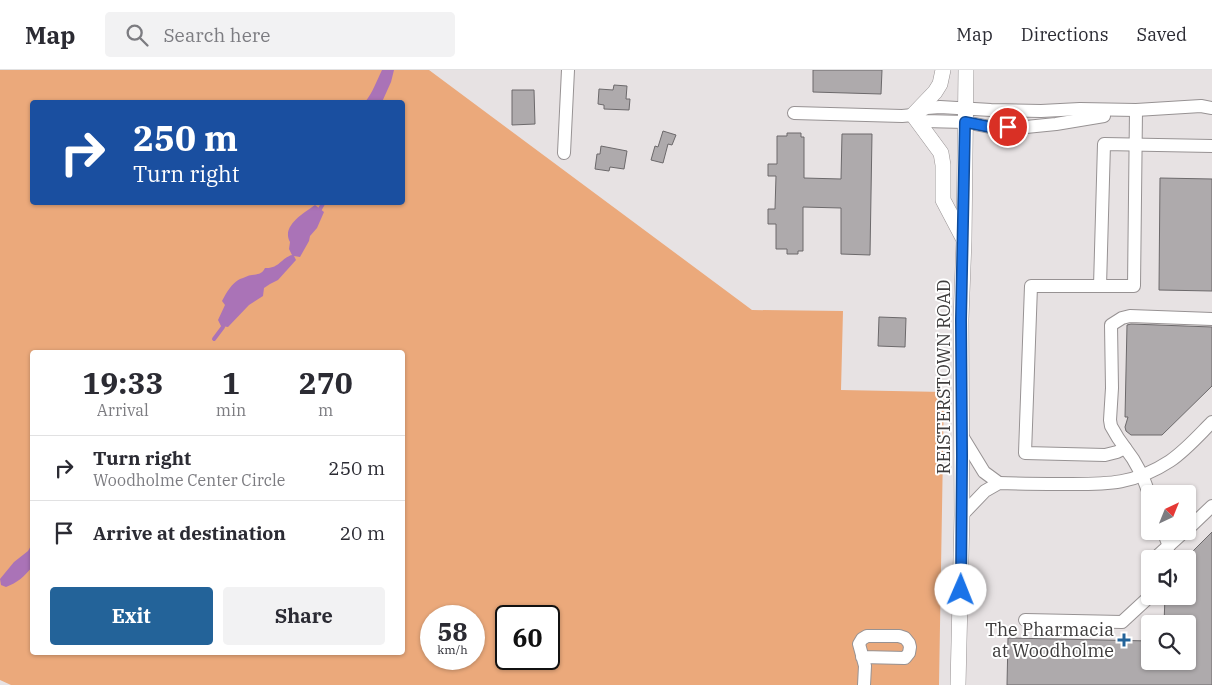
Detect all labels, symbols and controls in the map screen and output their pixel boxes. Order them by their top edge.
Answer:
search box [105,12,455,57]
text: Map [25,19,75,51]
icon: search [123,21,151,49]
text: Search here [163,23,270,47]
text: Map [956,23,993,46]
text: Directions [1021,23,1109,46]
text: Saved [1137,23,1187,46]
pin [987,106,1029,148]
icon: arrive [994,113,1022,141]
text: 250 m [133,115,238,161]
icon: right [50,120,115,185]
text: Turn right [133,159,240,188]
street label: REISTERSTOWN ROAD [932,279,955,475]
text: 19:33 [82,363,163,402]
text: 1 [222,363,240,402]
text: 270 [299,363,353,402]
text: Arrival [97,400,149,420]
text: min [216,400,246,420]
text: m [318,400,333,420]
text: Turn right [93,446,191,470]
icon: right [50,454,78,482]
text: 250 m [328,456,385,480]
text: Woodholme Center Circle [93,470,285,490]
north arrow [1141,485,1196,540]
map controls [1141,485,1196,670]
icon: arrive [50,519,78,547]
text: Arrive at destination [93,521,286,545]
text: 20 m [340,521,385,545]
button: sound [1141,550,1196,605]
position arrow [934,563,986,615]
button: Exit [50,587,213,645]
button: Share [223,587,385,645]
speed limit sign: 60 [495,605,560,670]
text: 58 [437,615,468,648]
button: search [1141,615,1196,670]
place label: The Pharmacia at Woodholme [985,618,1114,662]
marker: The Pharmacia at Woodholme [1118,634,1130,646]
text: km/h [437,642,468,657]

